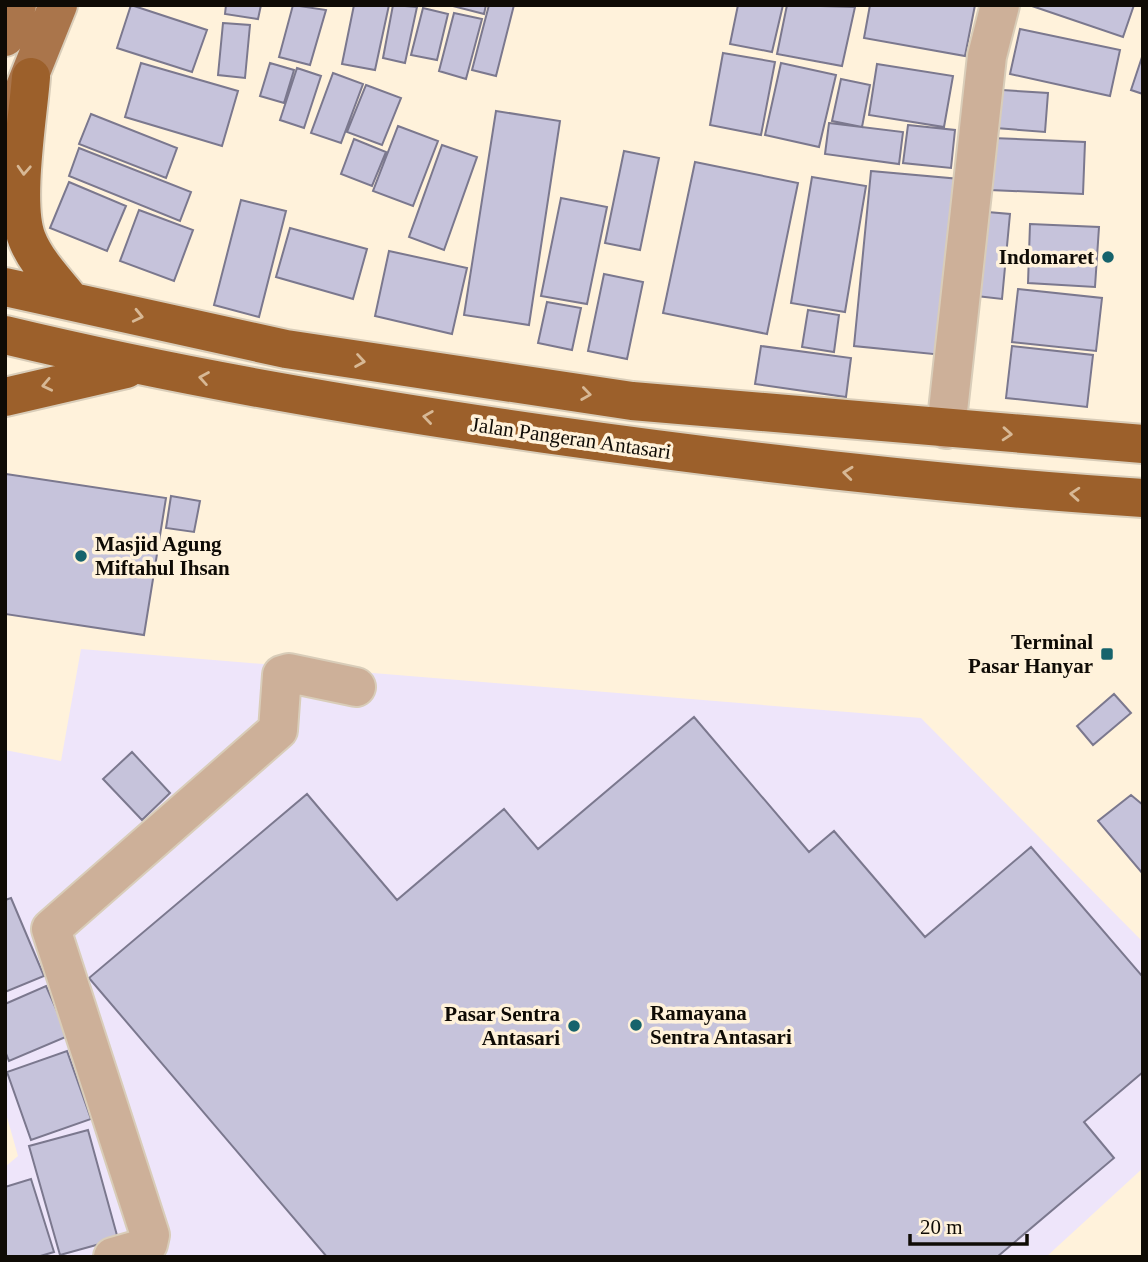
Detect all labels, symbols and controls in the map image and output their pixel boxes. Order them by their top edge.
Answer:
one-way arrow [17,165,32,176]
place label: Indomaret [999,245,1094,269]
marker: Indomaret [1100,249,1116,265]
one-way arrow [132,307,144,322]
one-way arrow [355,353,366,368]
one-way arrow [198,372,210,387]
one-way arrow [41,377,53,392]
one-way arrow [580,387,591,402]
one-way arrow [422,410,434,425]
street label: Jalan Pangeran Antasari [469,412,673,464]
one-way arrow [1002,426,1013,441]
one-way arrow [842,465,854,480]
one-way arrow [1069,486,1080,501]
place label: Masjid Agung Miftahul Ihsan [95,532,230,580]
marker: Masjid Agung Miftahul Ihsan [73,548,89,564]
place label: Terminal Pasar Hanyar [968,630,1093,678]
marker: Terminal Pasar Hanyar [1099,646,1115,662]
place label: Ramayana Sentra Antasari [650,1001,792,1049]
place label: Pasar Sentra Antasari [444,1002,560,1050]
marker: Ramayana Sentra Antasari [628,1017,644,1033]
marker: Pasar Sentra Antasari [566,1018,582,1034]
scale bar [910,1202,1027,1246]
text: 20 m [920,1215,963,1239]

